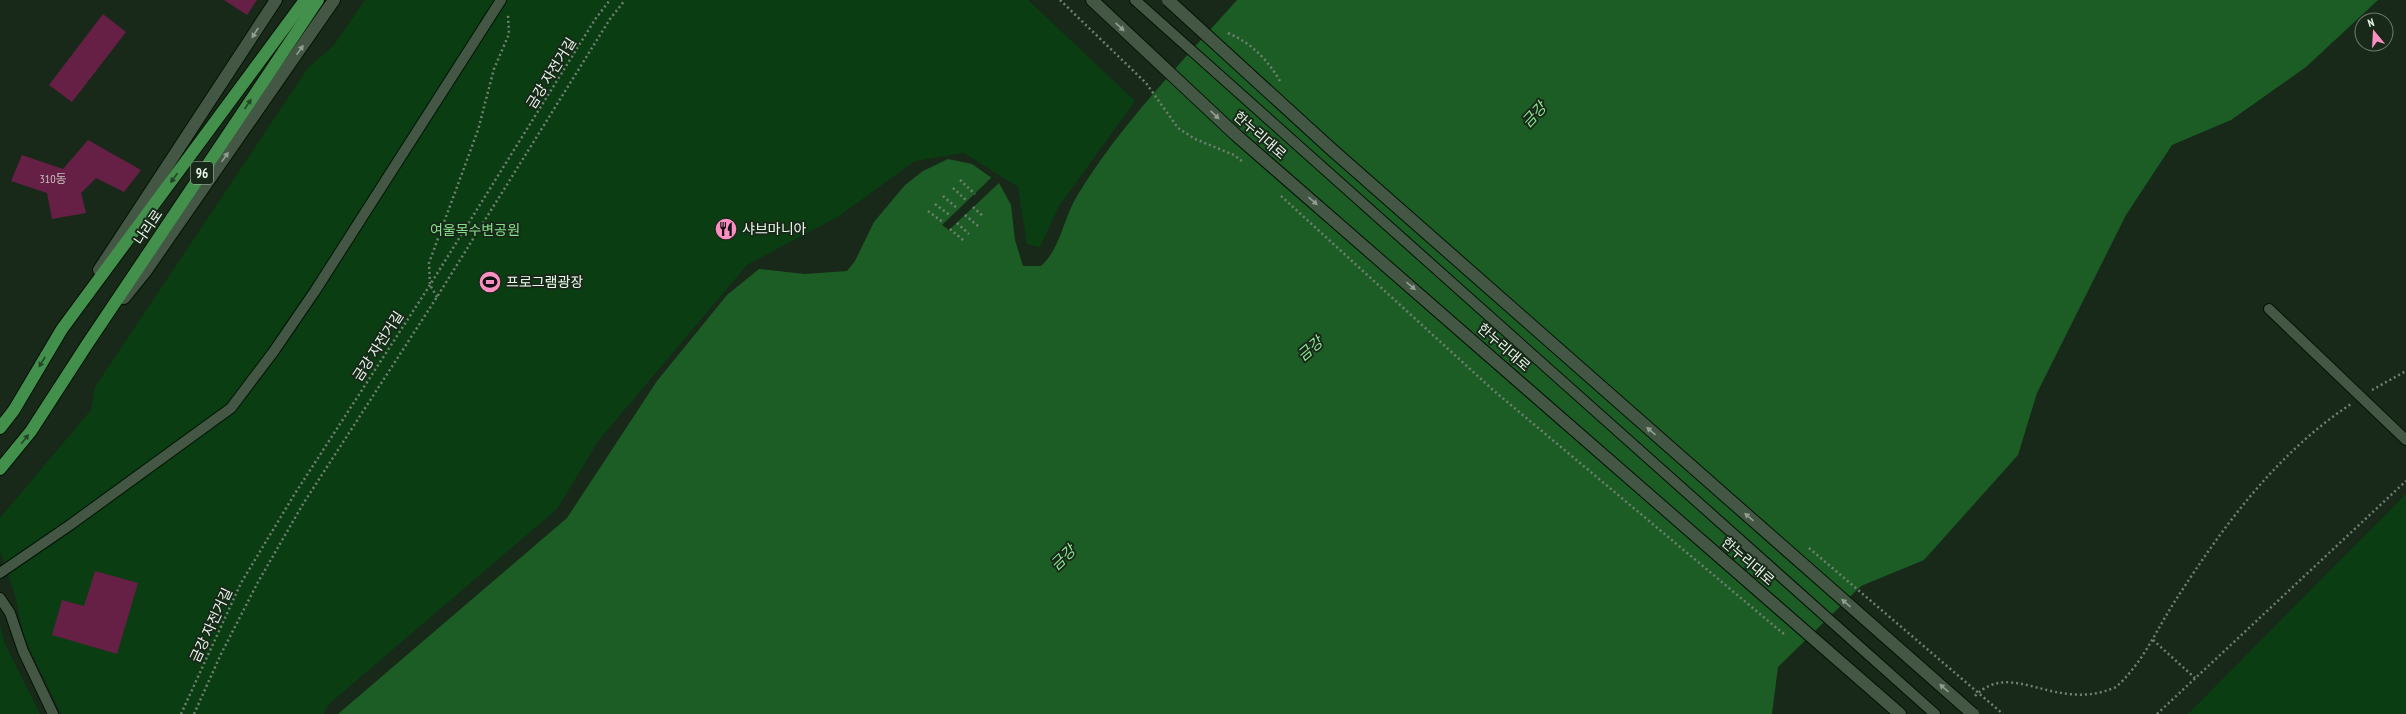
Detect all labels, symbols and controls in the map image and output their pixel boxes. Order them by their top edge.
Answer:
north arrow [2354,12,2394,52]
text: N [2366,15,2376,30]
one-way arrow [1115,22,1125,31]
one-way arrow [251,27,259,38]
street label: 금강 자전거길 [522,34,580,112]
one-way arrow [296,45,304,55]
water label: 금강 [1517,96,1551,131]
one-way arrow [244,99,252,110]
street label: 한누리대로 [1230,107,1290,163]
one-way arrow [1210,111,1221,120]
one-way arrow [221,151,229,162]
road number: 96 [191,162,213,184]
house number: 310동 [39,171,67,186]
one-way arrow [169,172,178,183]
one-way arrow [1308,197,1318,206]
street label: 나리로 [130,206,166,248]
restaurant icon: 샤브마니아 [713,216,739,242]
place label: 샤브마니아 [742,220,807,238]
park label: 여울목수변공원 [430,221,520,239]
sports icon: 프로그램광장 [477,269,503,295]
place label: 프로그램광장 [506,273,583,291]
one-way arrow [1406,282,1416,291]
street label: 금강 자전거길 [349,307,407,385]
street label: 한누리대로 [1474,319,1534,375]
water label: 금강 [1293,331,1328,365]
one-way arrow [39,356,46,368]
one-way arrow [1646,426,1656,436]
one-way arrow [20,433,29,444]
one-way arrow [1743,512,1754,521]
street label: 한누리대로 [1718,533,1778,589]
water label: 금강 [1046,540,1081,574]
street label: 금강 자전거길 [186,585,236,665]
one-way arrow [1841,598,1852,607]
one-way arrow [1939,684,1949,693]

